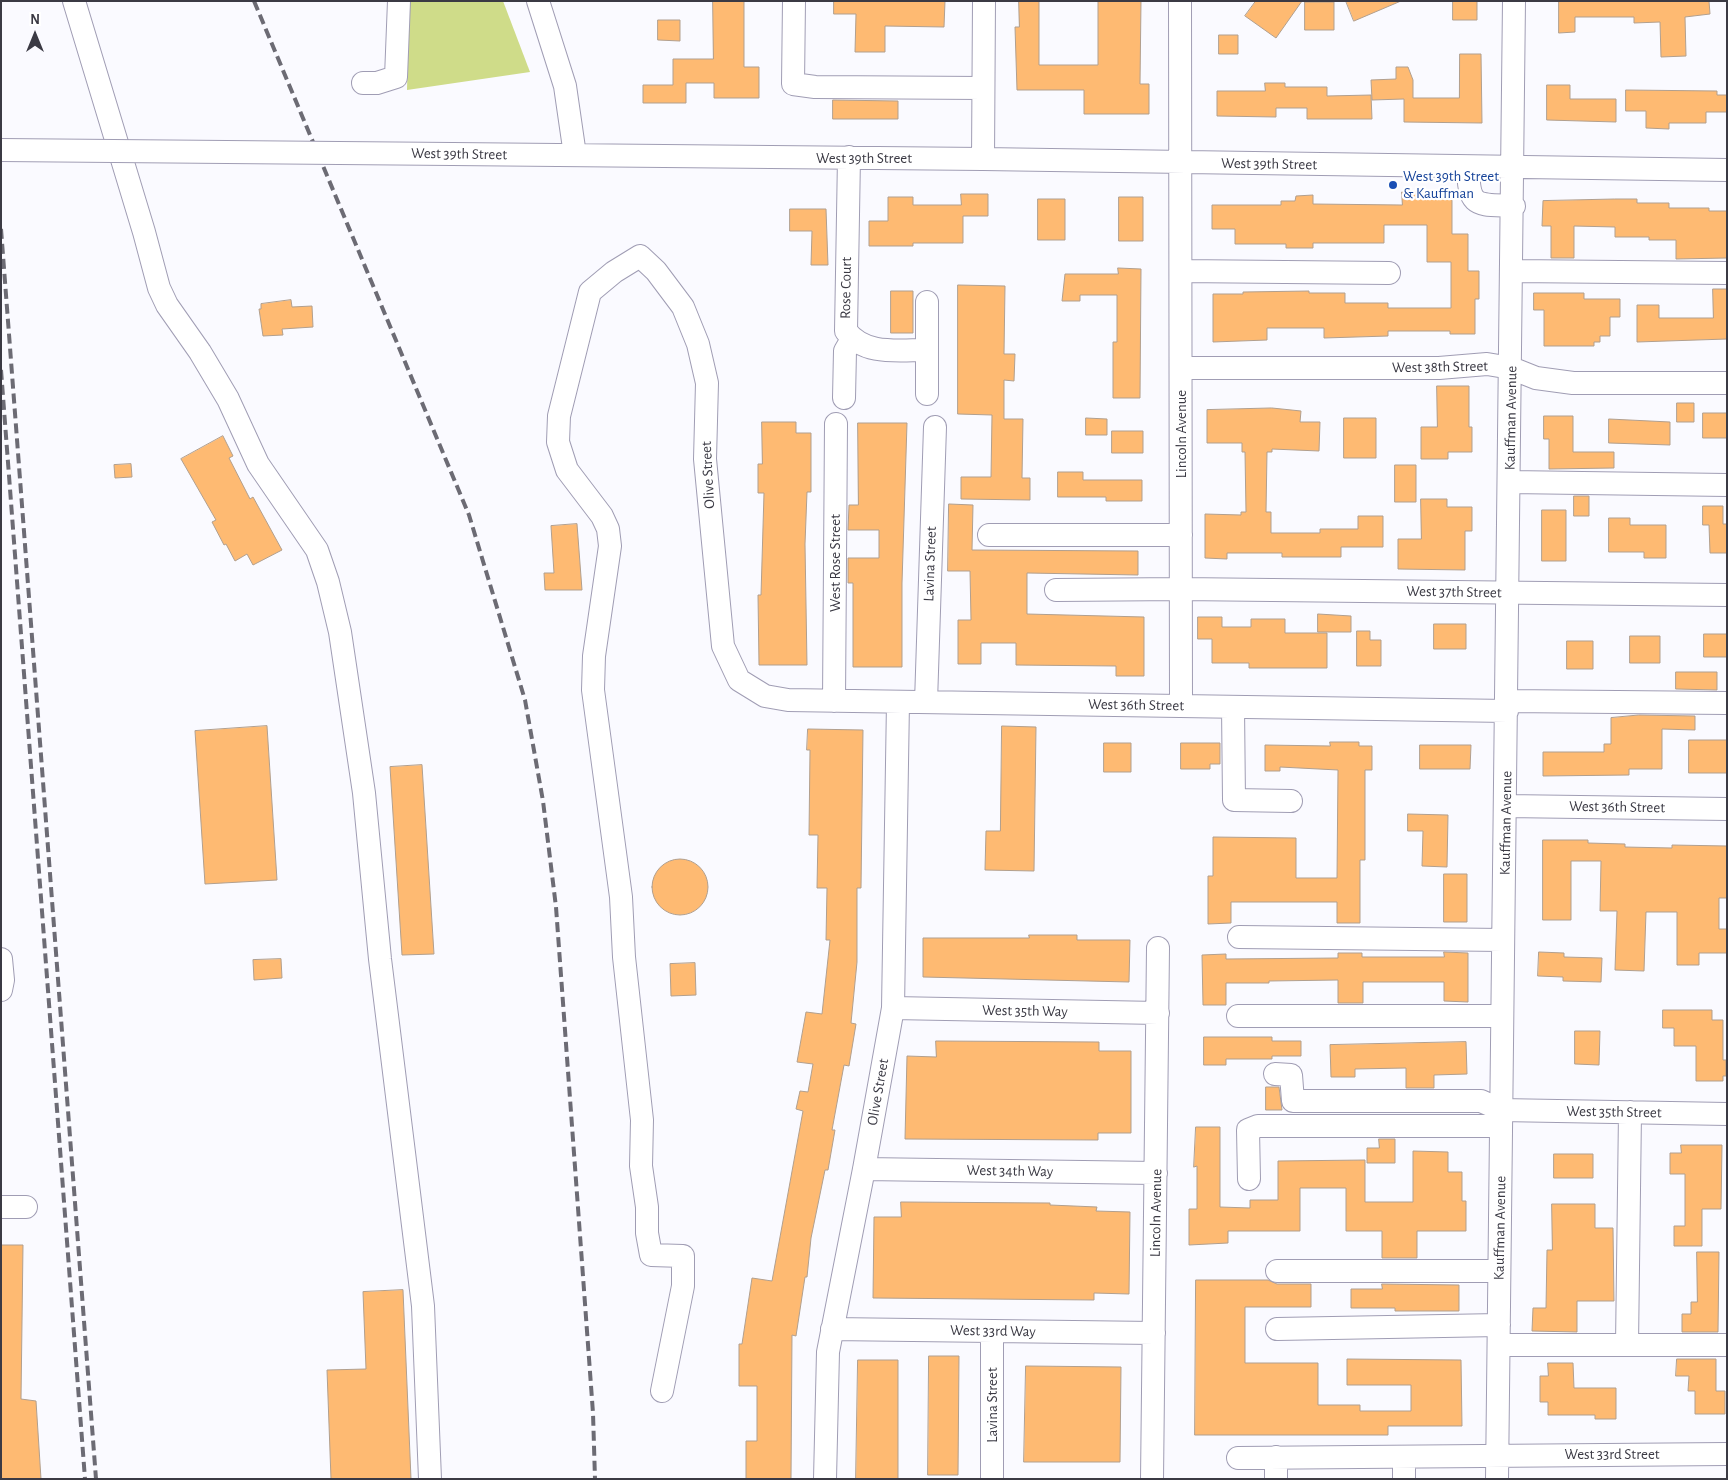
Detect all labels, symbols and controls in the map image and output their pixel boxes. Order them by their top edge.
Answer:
north arrow [10,10,60,60]
text: N [30,13,40,27]
street label: West 39th Street [411,144,507,164]
street label: West 39th Street [816,149,912,167]
street label: West 39th Street [1221,154,1317,174]
place label: West 39th Street & Kauffman [1403,167,1499,202]
marker: West 39th Street & Kauffman [1387,179,1399,191]
street label: Rose Court [836,257,856,319]
street label: West 38th Street [1392,357,1488,377]
street label: Kauffman Avenue [1501,366,1521,470]
street label: Lincoln Avenue [1172,390,1190,478]
street label: Olive Street [697,441,719,509]
street label: West Rose Street [826,514,844,612]
street label: Lavina Street [920,526,940,602]
street label: West 37th Street [1406,582,1502,602]
street label: West 36th Street [1088,695,1184,715]
street label: Kauffman Avenue [1496,771,1516,875]
street label: West 36th Street [1569,797,1665,817]
street label: West 35th Way [982,1001,1068,1021]
street label: Olive Street [863,1057,893,1127]
street label: West 35th Street [1566,1102,1662,1122]
street label: West 34th Way [967,1161,1053,1181]
street label: Lincoln Avenue [1146,1169,1166,1257]
street label: Kauffman Avenue [1490,1176,1510,1280]
street label: West 33rd Way [950,1321,1036,1341]
street label: Lavina Street [983,1367,1001,1443]
street label: West 33rd Street [1564,1445,1660,1463]

